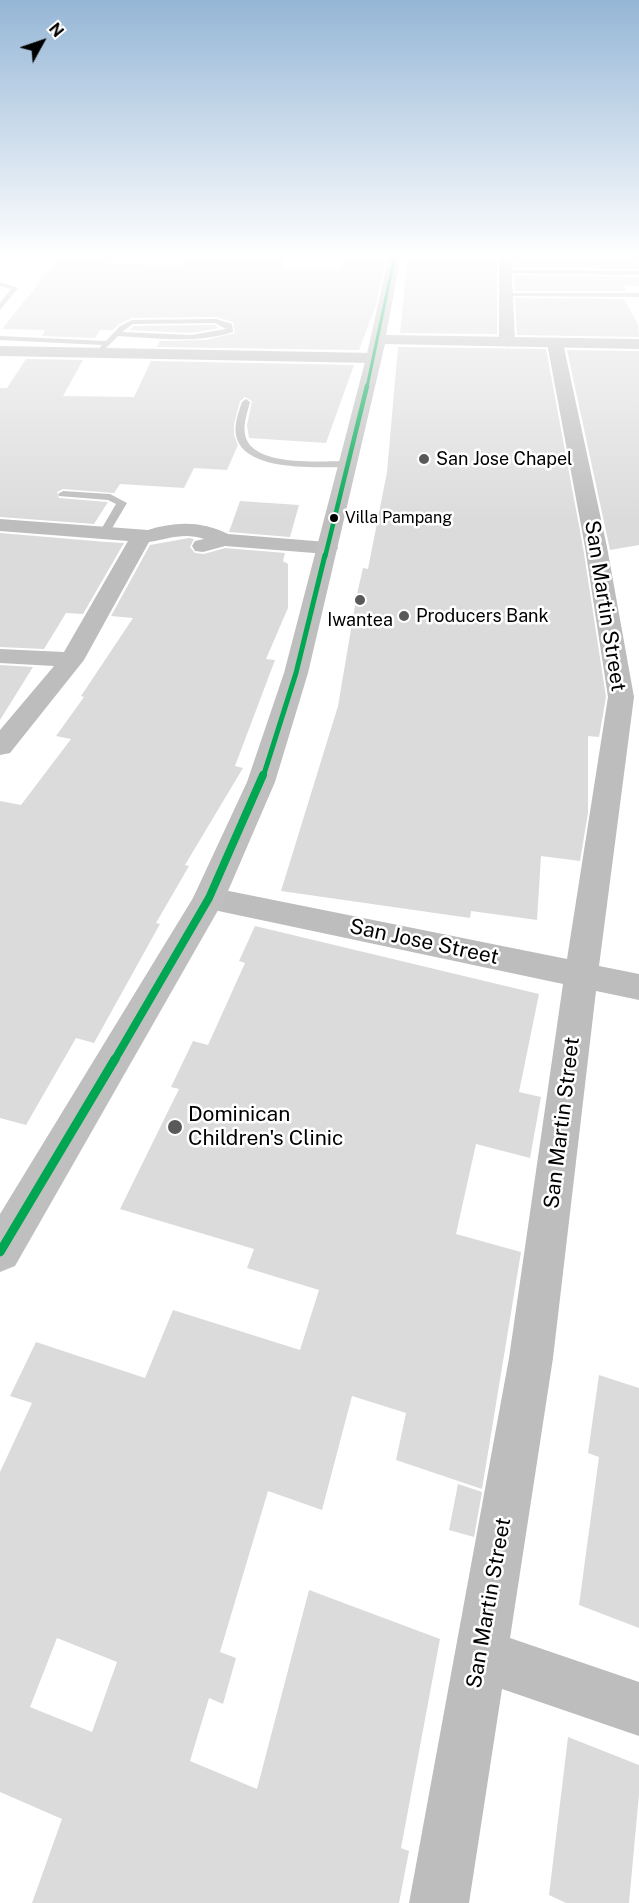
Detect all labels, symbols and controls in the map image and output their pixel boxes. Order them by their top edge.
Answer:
north arrow [12,12,72,72]
text: N [45,19,67,41]
place label: San Jose Chapel [436,448,573,470]
marker: San Jose Chapel [417,452,431,466]
place label: Villa Pampang [345,508,452,528]
marker: Villa Pampang [328,512,340,524]
street label: San Martin Street [579,519,631,693]
marker: Iwantea [353,593,367,607]
place label: Producers Bank [416,605,549,627]
place label: Iwantea [327,609,393,631]
marker: Producers Bank [397,609,411,623]
street label: San Jose Street [347,914,501,970]
street label: San Martin Street [539,1036,585,1210]
place label: Dominican Children's Clinic [188,1102,343,1152]
marker: Dominican Children's Clinic [166,1118,184,1136]
street label: San Martin Street [462,1516,516,1690]

